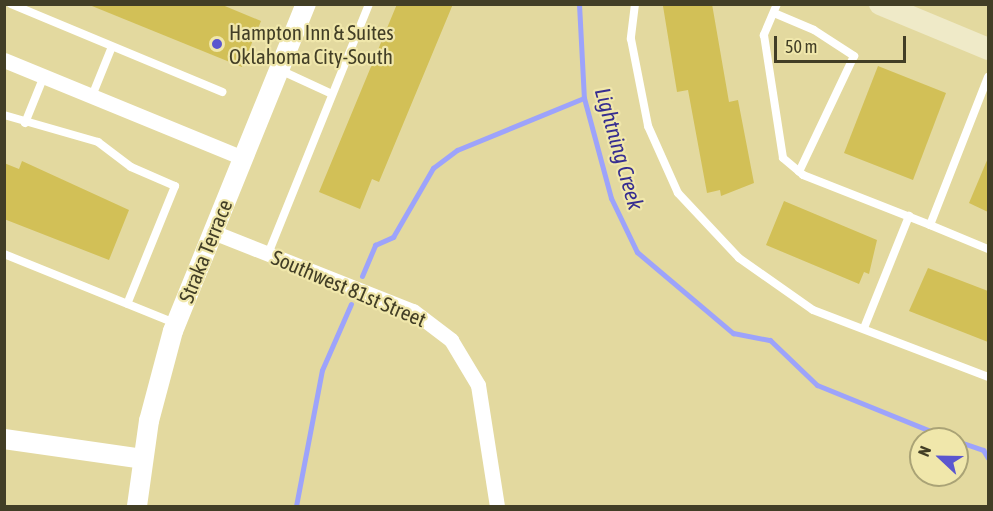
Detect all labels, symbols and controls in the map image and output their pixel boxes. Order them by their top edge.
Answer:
place label: Hampton Inn & Suites Oklahoma City-South [229,19,394,69]
scale bar [777,24,909,62]
text: 50 m [785,36,817,57]
marker: Hampton Inn & Suites Oklahoma City-South [210,37,224,51]
water label: Lightning Creek [589,85,649,213]
street label: Straka Terrace [173,196,237,306]
street label: Southwest 81st Street [268,244,430,332]
north arrow [909,427,969,487]
text: N [914,443,934,459]

